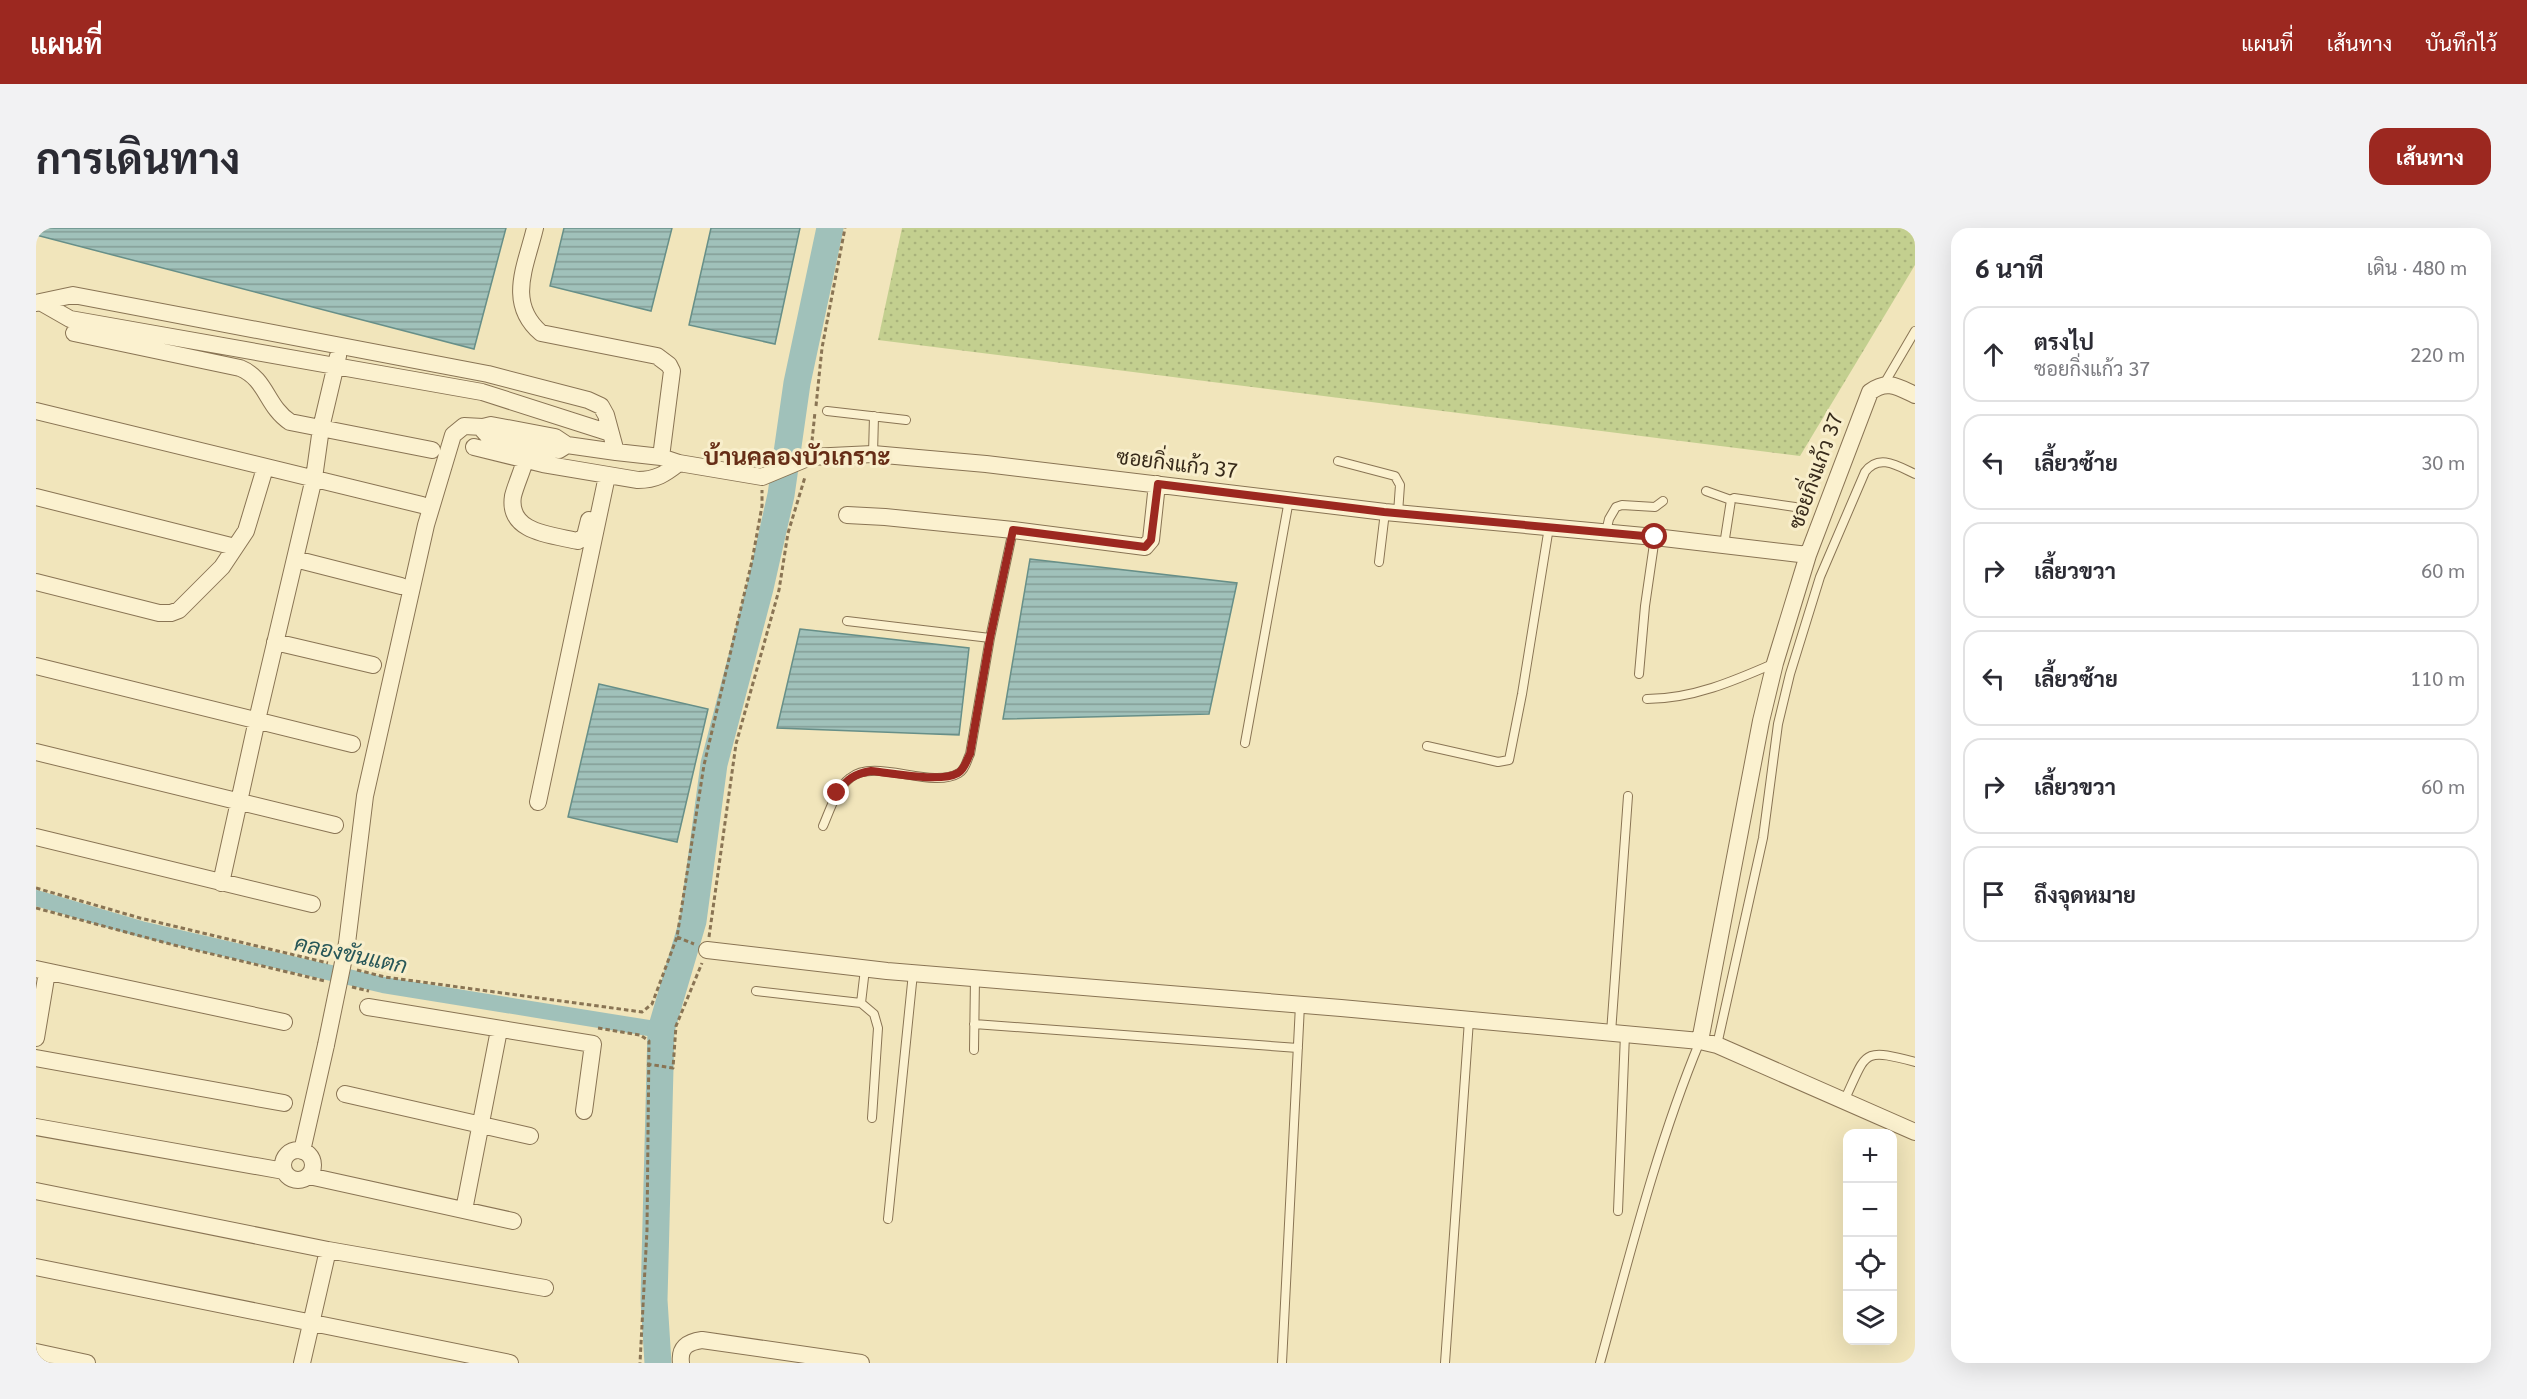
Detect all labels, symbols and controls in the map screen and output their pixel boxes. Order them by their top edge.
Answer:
text: แผนที่ [30,24,103,60]
text: แผนที่ [2241,29,2294,56]
text: เส้นทาง [2327,29,2392,56]
text: บันทึกไว้ [2425,29,2497,56]
button: เส้นทาง [2369,128,2491,185]
text: การเดินทาง [36,129,240,184]
text: 6 นาที [1975,250,2044,284]
text: เดิน · 480 m [2367,254,2467,280]
text: ตรงไป [2034,327,2094,355]
icon: ahead [1977,338,2010,371]
text: 220 m [2410,341,2465,367]
text: ซอยกิ่งแก้ว 37 [2034,355,2150,381]
street label: ซอยกิ่งแก้ว 37 [1777,407,1848,532]
street label: ซอยกิ่งแก้ว 37 [1115,438,1240,483]
district label: บ้านคลองบัวเกราะ [704,439,890,471]
icon: left [1977,446,2010,479]
text: เลี้ยวซ้าย [2034,448,2118,476]
text: 30 m [2421,449,2465,475]
route start [1641,523,1667,549]
icon: right [1977,554,2010,587]
text: เลี้ยวขวา [2034,556,2116,584]
text: 60 m [2421,557,2465,583]
icon: left [1977,662,2010,695]
text: เลี้ยวซ้าย [2034,664,2118,692]
text: 110 m [2410,665,2465,691]
icon: right [1977,770,2010,803]
text: เลี้ยวขวา [2034,772,2116,800]
text: 60 m [2421,773,2465,799]
route end [823,779,849,805]
icon: arrive [1977,878,2010,911]
text: ถึงจุดหมาย [2034,880,2136,908]
water label: คลองขันแตก [292,927,410,979]
map controls [1843,1129,1897,1345]
button: + [1843,1129,1897,1183]
button: − [1843,1183,1897,1237]
button: locate [1843,1237,1897,1291]
button: layers [1843,1291,1897,1345]

